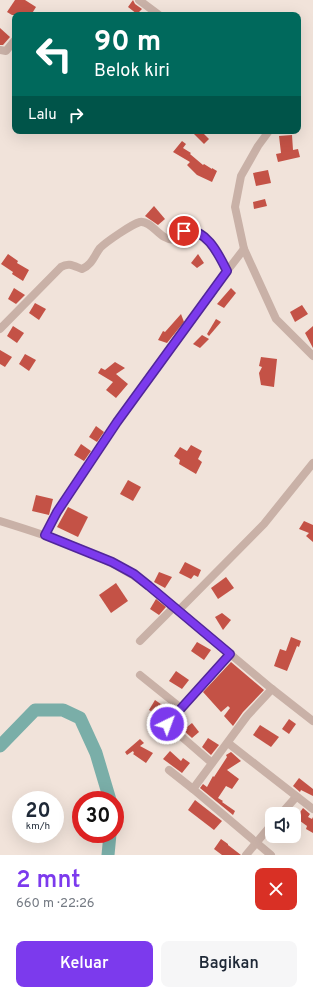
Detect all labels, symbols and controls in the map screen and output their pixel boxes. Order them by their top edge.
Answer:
text: 90 m [94,25,161,61]
icon: left [28,28,80,80]
text: Belok kiri [94,60,170,83]
icon: right [65,104,87,126]
text: Lalu [28,106,57,125]
pin [167,214,201,248]
icon: arrive [173,220,195,242]
position arrow [146,703,188,745]
speed limit sign: 30 [72,791,124,843]
text: 20 [25,799,51,825]
map controls [265,807,301,843]
button: sound [265,807,301,843]
text: km/h [26,820,50,833]
text: 2 mnt [16,866,80,896]
button: close [255,868,297,910]
text: 660 m · 22:26 [16,896,95,912]
button: Keluar [16,941,153,987]
button: Bagikan [161,941,297,987]

